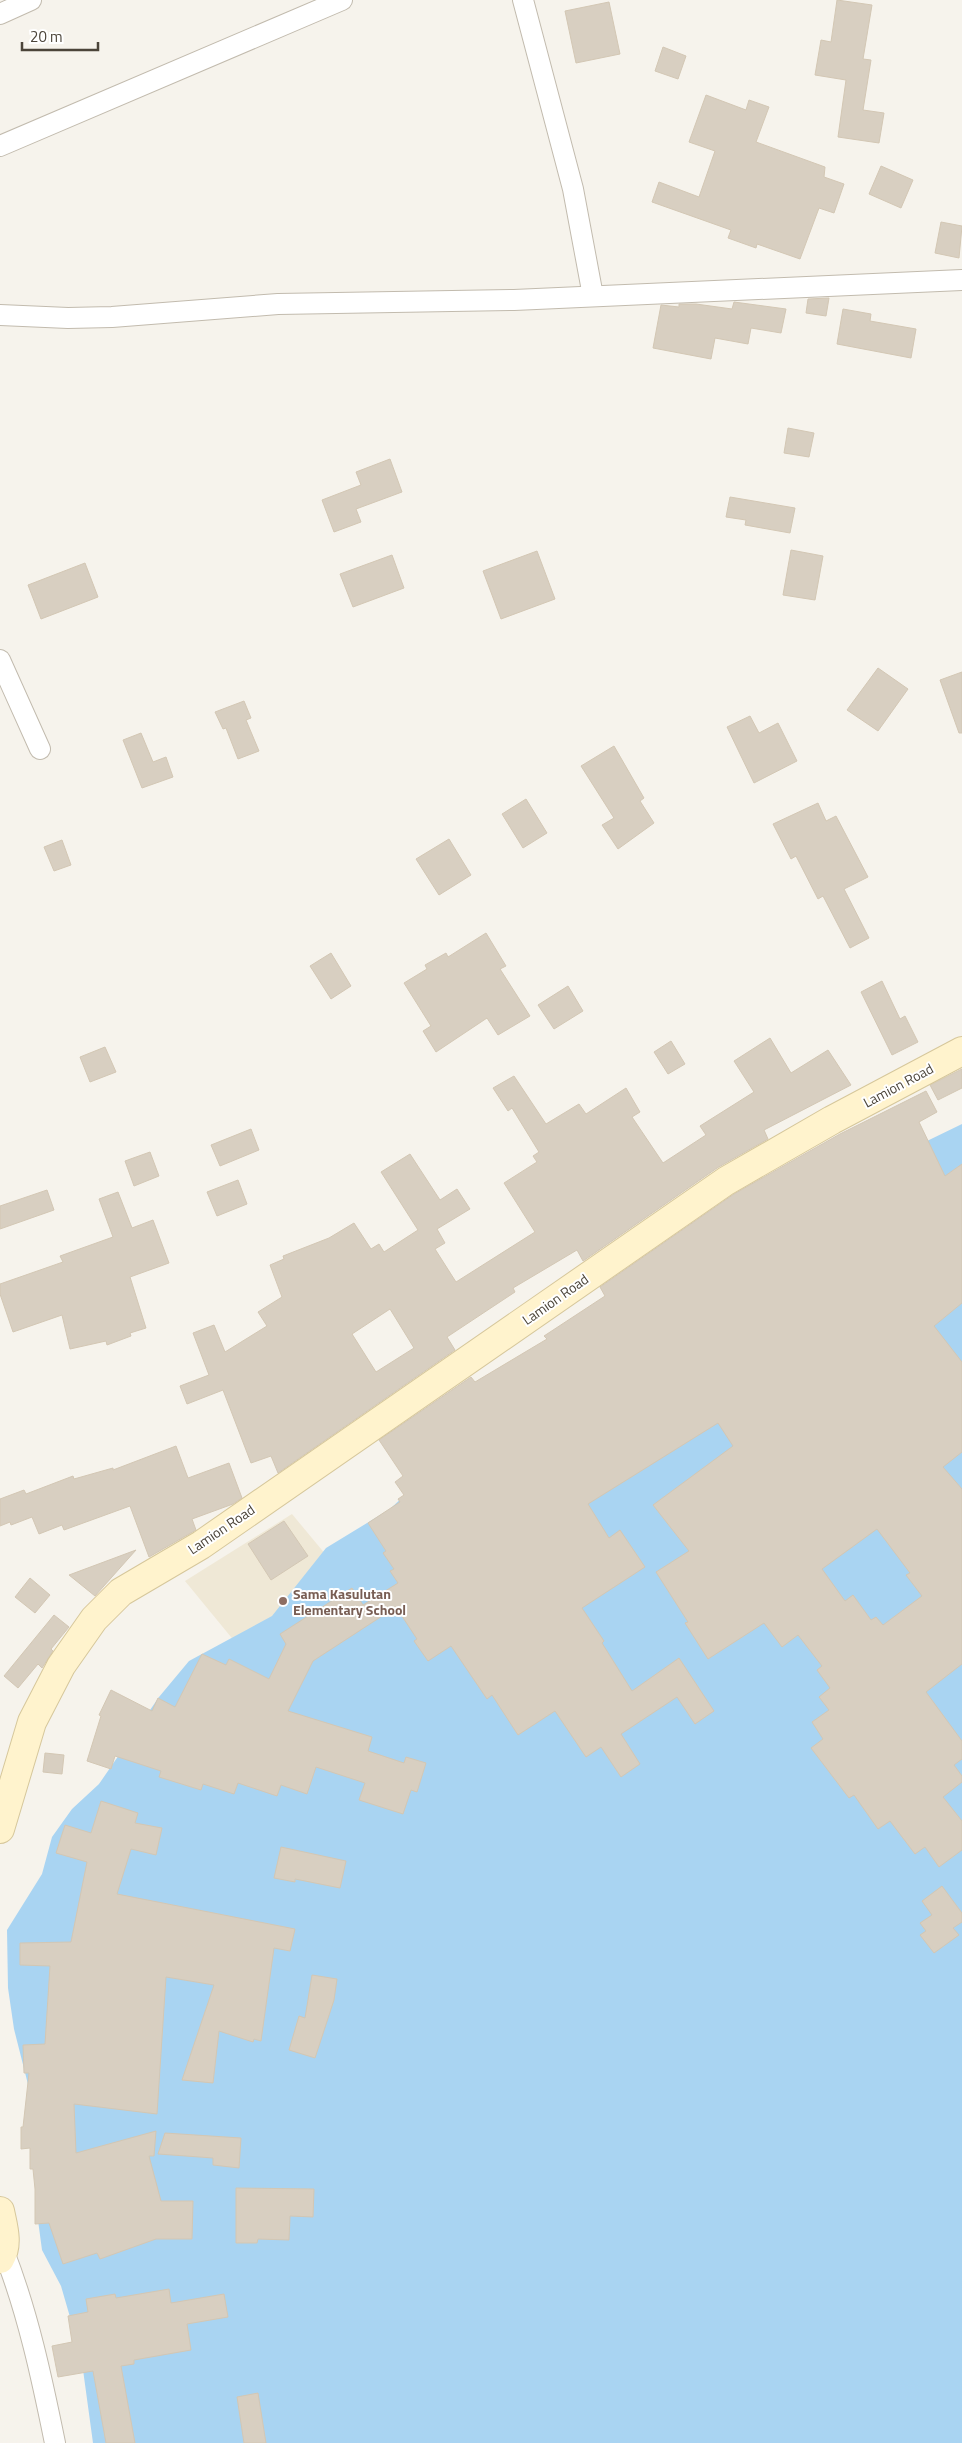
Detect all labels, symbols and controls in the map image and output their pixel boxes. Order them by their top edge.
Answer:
scale bar [22,20,99,52]
text: 20 m [30,25,63,48]
street label: Lamion Road [859,1058,937,1112]
street label: Lamion Road [518,1268,592,1330]
street label: Lamion Road [183,1499,259,1559]
place label: Sama Kasulutan Elementary School [293,1583,406,1620]
marker: Sama Kasulutan Elementary School [277,1595,289,1607]

